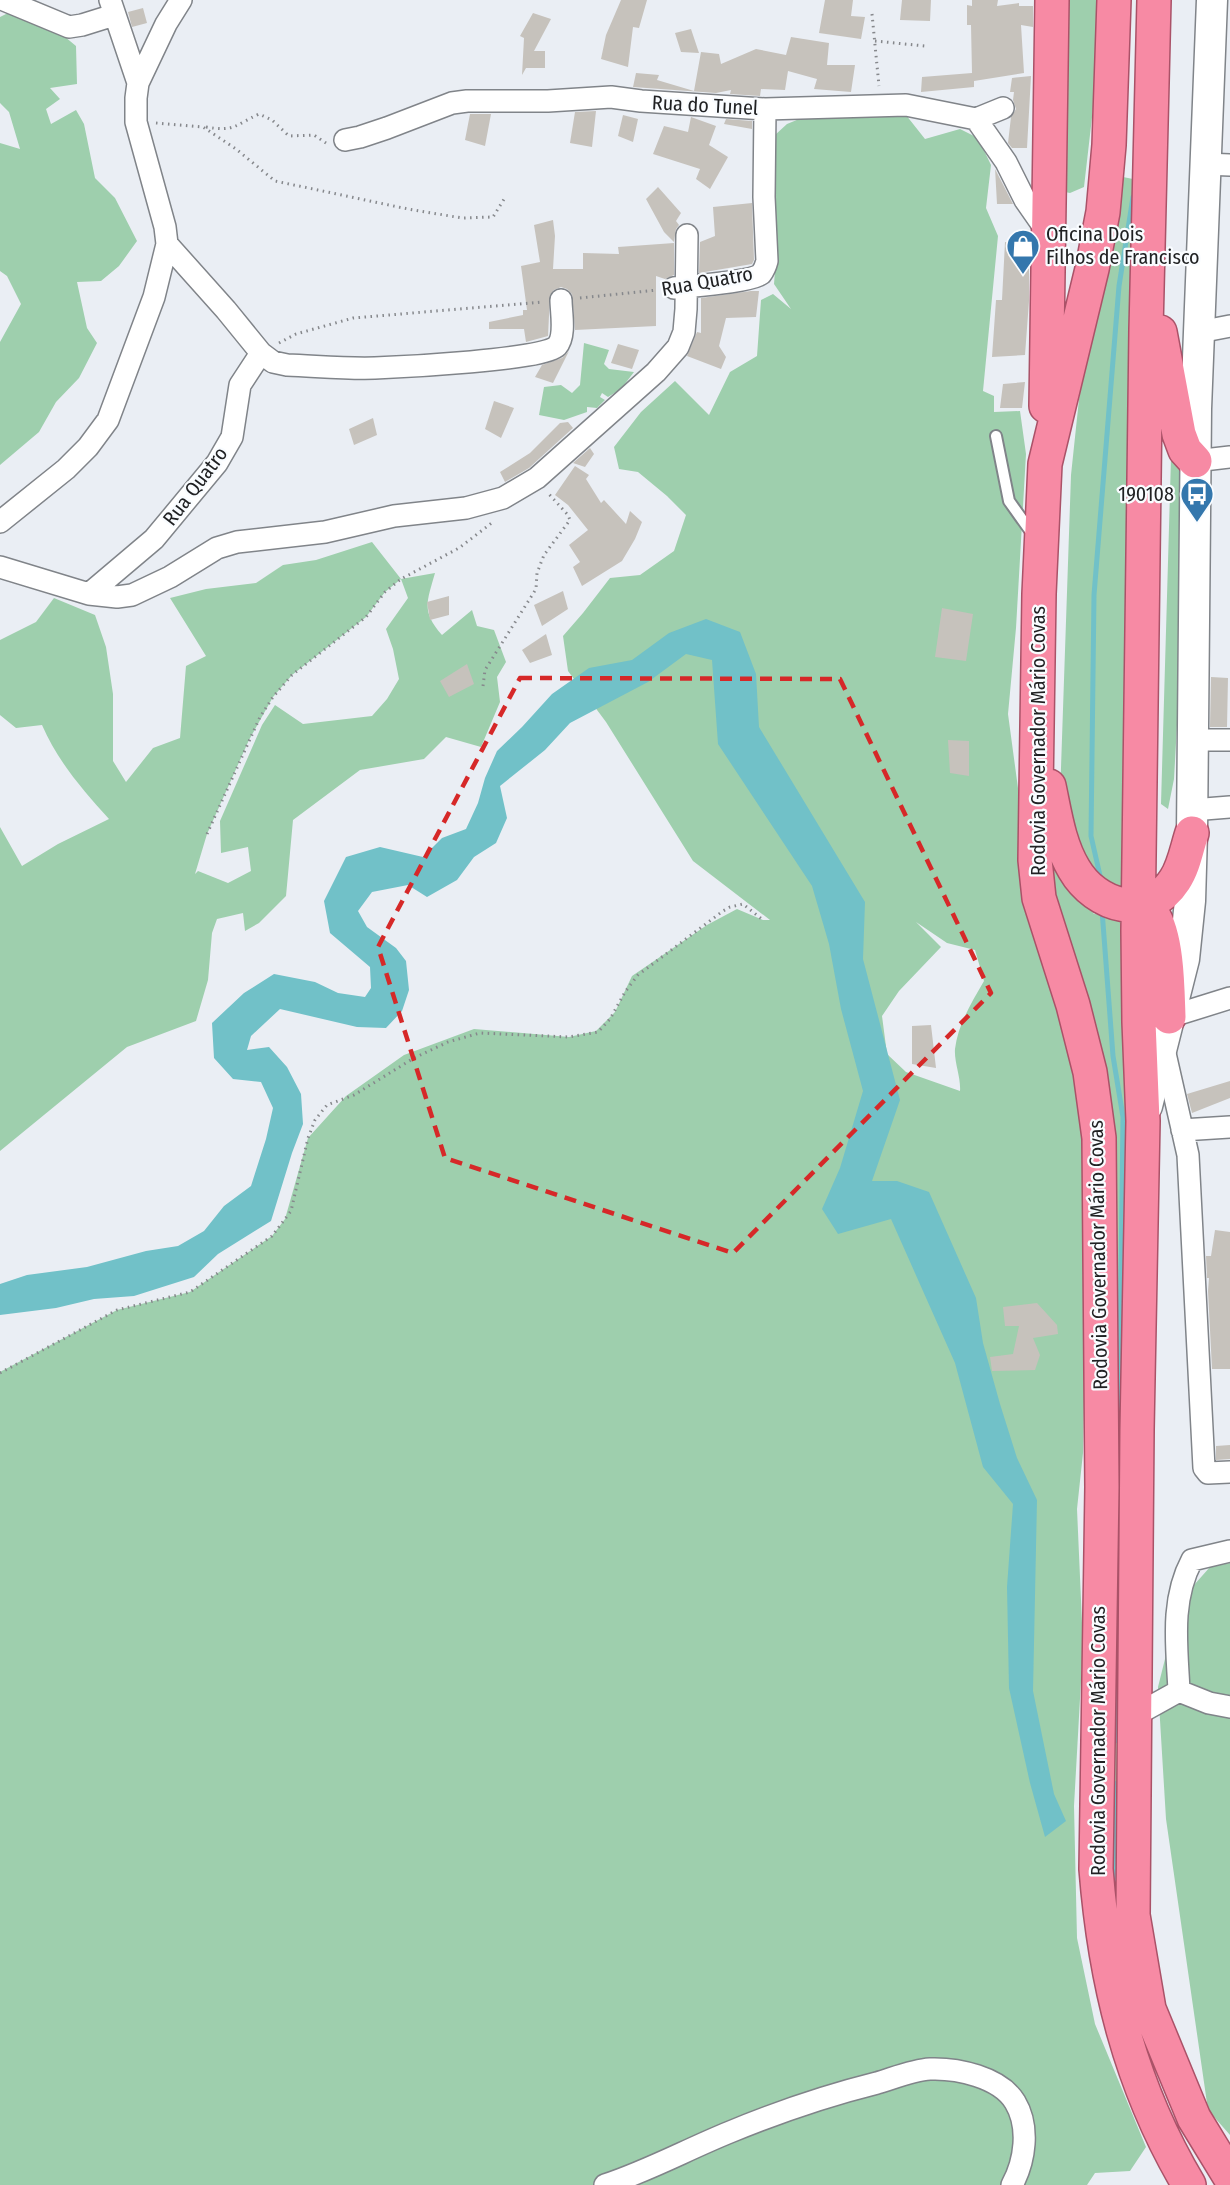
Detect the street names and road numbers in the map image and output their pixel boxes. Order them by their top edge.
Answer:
street label: Rua do Tunel [651,90,759,120]
street label: Rua Quatro [660,261,754,301]
street label: Rua Quatro [158,442,232,530]
street label: Rodovia Governador Mário Covas [1026,606,1050,876]
street label: Rodovia Governador Mário Covas [1084,1120,1112,1390]
street label: Rodovia Governador Mário Covas [1086,1606,1110,1876]

